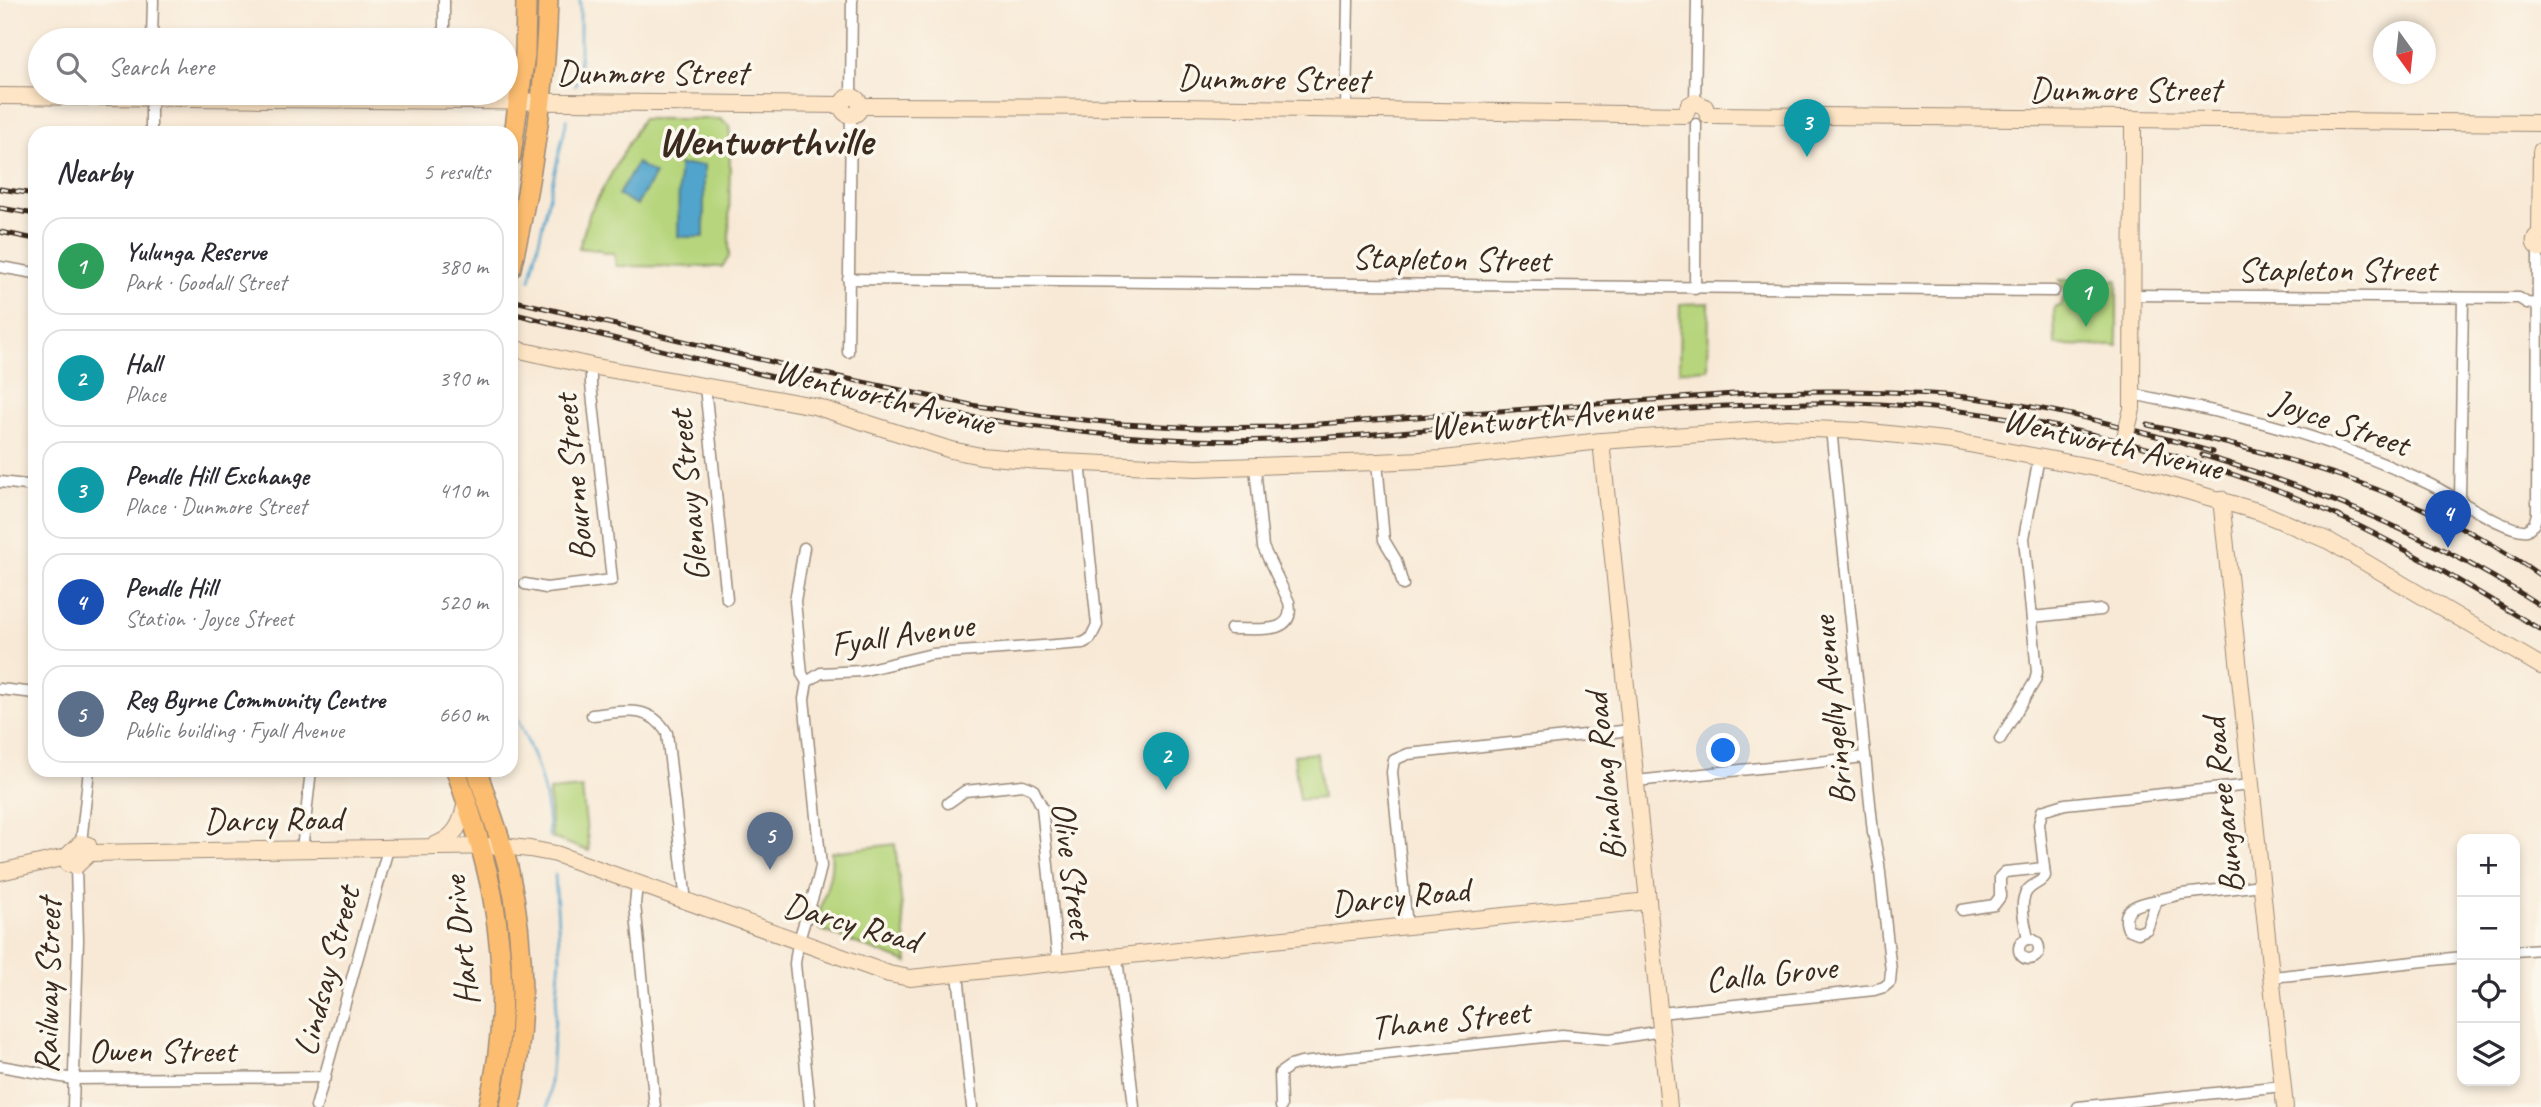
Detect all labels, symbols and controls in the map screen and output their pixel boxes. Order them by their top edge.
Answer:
north arrow [2373,21,2436,84]
search box [28,28,518,105]
icon: search [52,48,90,86]
text: Search here [108,50,214,83]
street label: Dunmore Street [556,50,752,95]
street label: Dunmore Street [1177,54,1373,103]
street label: Dunmore Street [2029,67,2225,112]
pin: 3 [1784,99,1830,157]
district label: Wentworthville [658,115,876,168]
text: Nearby [56,153,132,191]
text: 5 results [423,157,490,186]
street label: Stapleton Street [1351,234,1554,283]
text: Yulunga Reserve [125,235,266,268]
street label: Stapleton Street [2238,247,2440,292]
text: 1 [76,252,86,281]
text: 380 m [439,252,488,281]
text: Park · Goodall Street [125,268,286,297]
pin: 1 [2063,269,2109,327]
text: Hall [125,347,161,380]
street label: Wentworth Avenue [771,348,1001,446]
text: 2 [76,364,86,393]
text: 390 m [439,364,488,393]
street label: Joyce Street [2265,377,2419,468]
text: Place [125,380,165,409]
street label: Wentworth Avenue [1428,385,1657,450]
street label: Bourne Street [542,389,605,563]
street label: Wentworth Avenue [1999,396,2229,491]
street label: Glenavy Street [657,405,720,584]
text: Pendle Hill Exchange [125,459,309,492]
text: 3 [76,476,86,505]
text: 410 m [439,476,488,505]
pin: 4 [2425,490,2471,548]
text: Place · Dunmore Street [125,492,307,521]
text: Pendle Hill [125,571,217,604]
text: 4 [76,588,86,617]
text: 520 m [439,588,488,617]
street label: Fyall Avenue [828,602,979,667]
text: Station · Joyce Street [125,604,293,633]
street label: Bringelly Avenue [1800,612,1865,808]
text: Reg Byrne Community Centre [125,683,385,716]
street label: Binalong Road [1573,686,1636,863]
text: 5 [76,700,86,729]
text: 660 m [439,700,488,729]
street label: Bungaree Road [2190,711,2254,896]
text: Public building · Fyall Avenue [125,716,344,745]
pin: 2 [1143,732,1189,790]
your location [1706,733,1740,767]
street label: Darcy Road [203,796,348,843]
street label: Olive Street [1041,799,1105,945]
pin: 5 [747,812,793,870]
map controls [2457,834,2520,1086]
button: + [2457,834,2520,897]
street label: Darcy Road [1329,866,1477,926]
street label: Hart Drive [431,871,490,1008]
street label: Lindsay Street [282,878,372,1061]
street label: Darcy Road [779,882,930,965]
street label: Railway Street [23,894,72,1074]
button: − [2457,897,2520,960]
street label: Calla Grove [1703,944,1841,1003]
button: locate [2457,960,2520,1023]
street label: Thane Street [1368,988,1535,1050]
button: layers [2457,1023,2520,1086]
street label: Owen Street [89,1028,239,1073]

